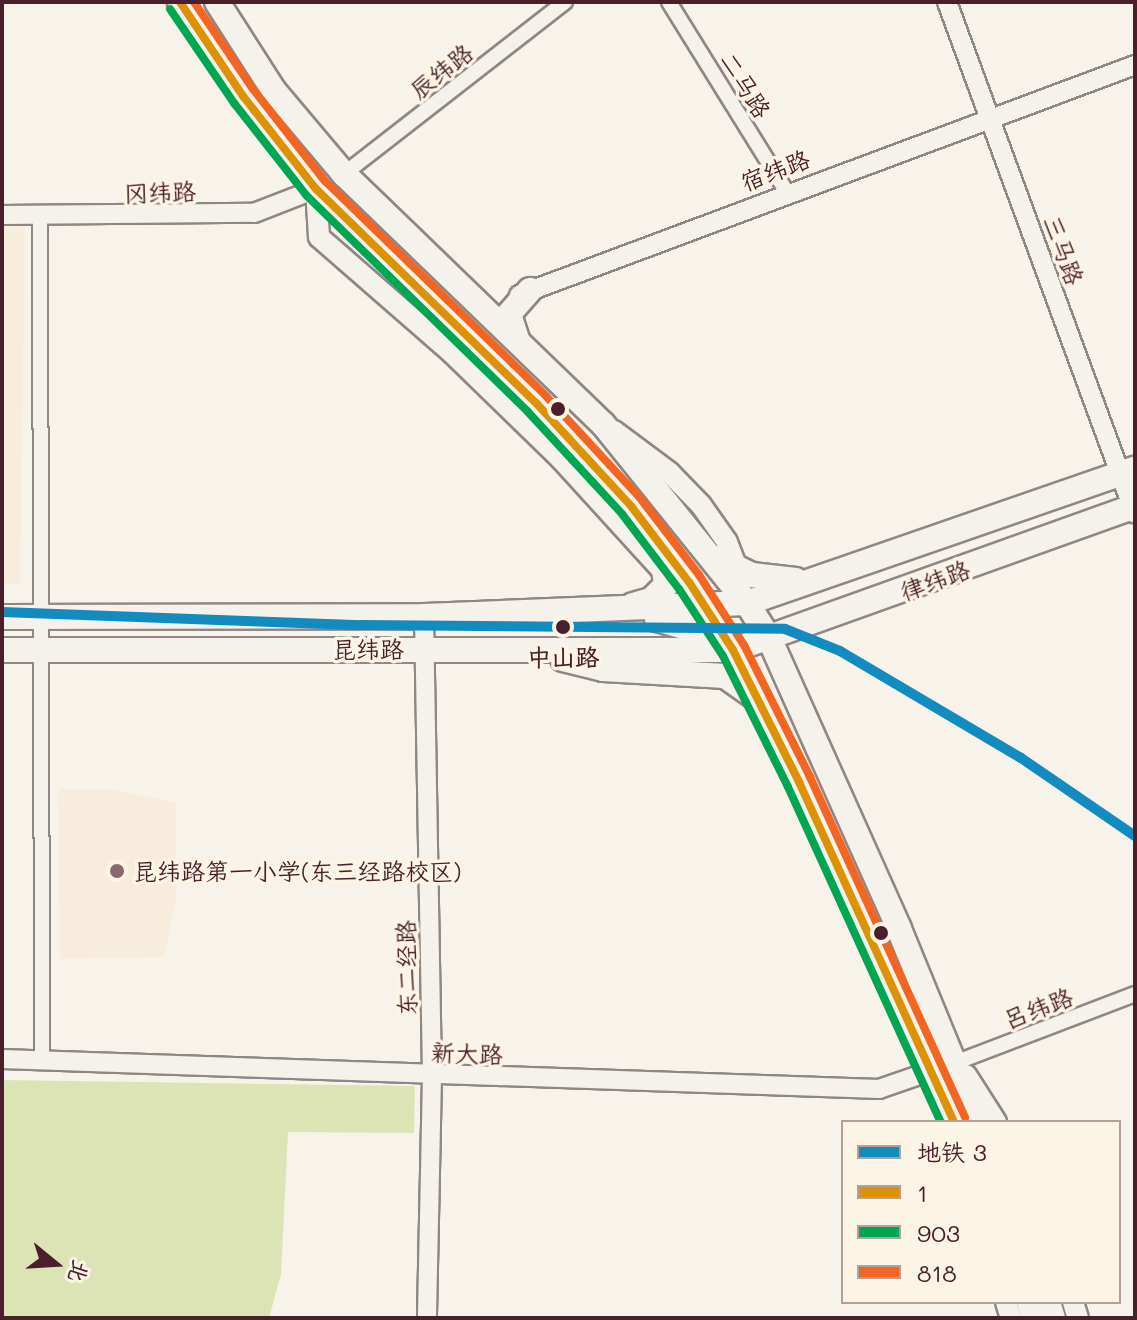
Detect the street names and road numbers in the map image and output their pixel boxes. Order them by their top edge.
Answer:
street label: 辰纬路 [404,37,478,105]
street label: 二马路 [715,47,777,123]
street label: 宿纬路 [736,144,814,196]
street label: 冈纬路 [124,176,196,208]
street label: 三马路 [1038,211,1090,289]
street label: 律纬路 [896,554,974,606]
street label: 昆纬路 [332,635,404,663]
street label: 东二经路 [391,920,421,1016]
street label: 吕纬路 [999,982,1077,1034]
street label: 新大路 [431,1037,503,1069]

